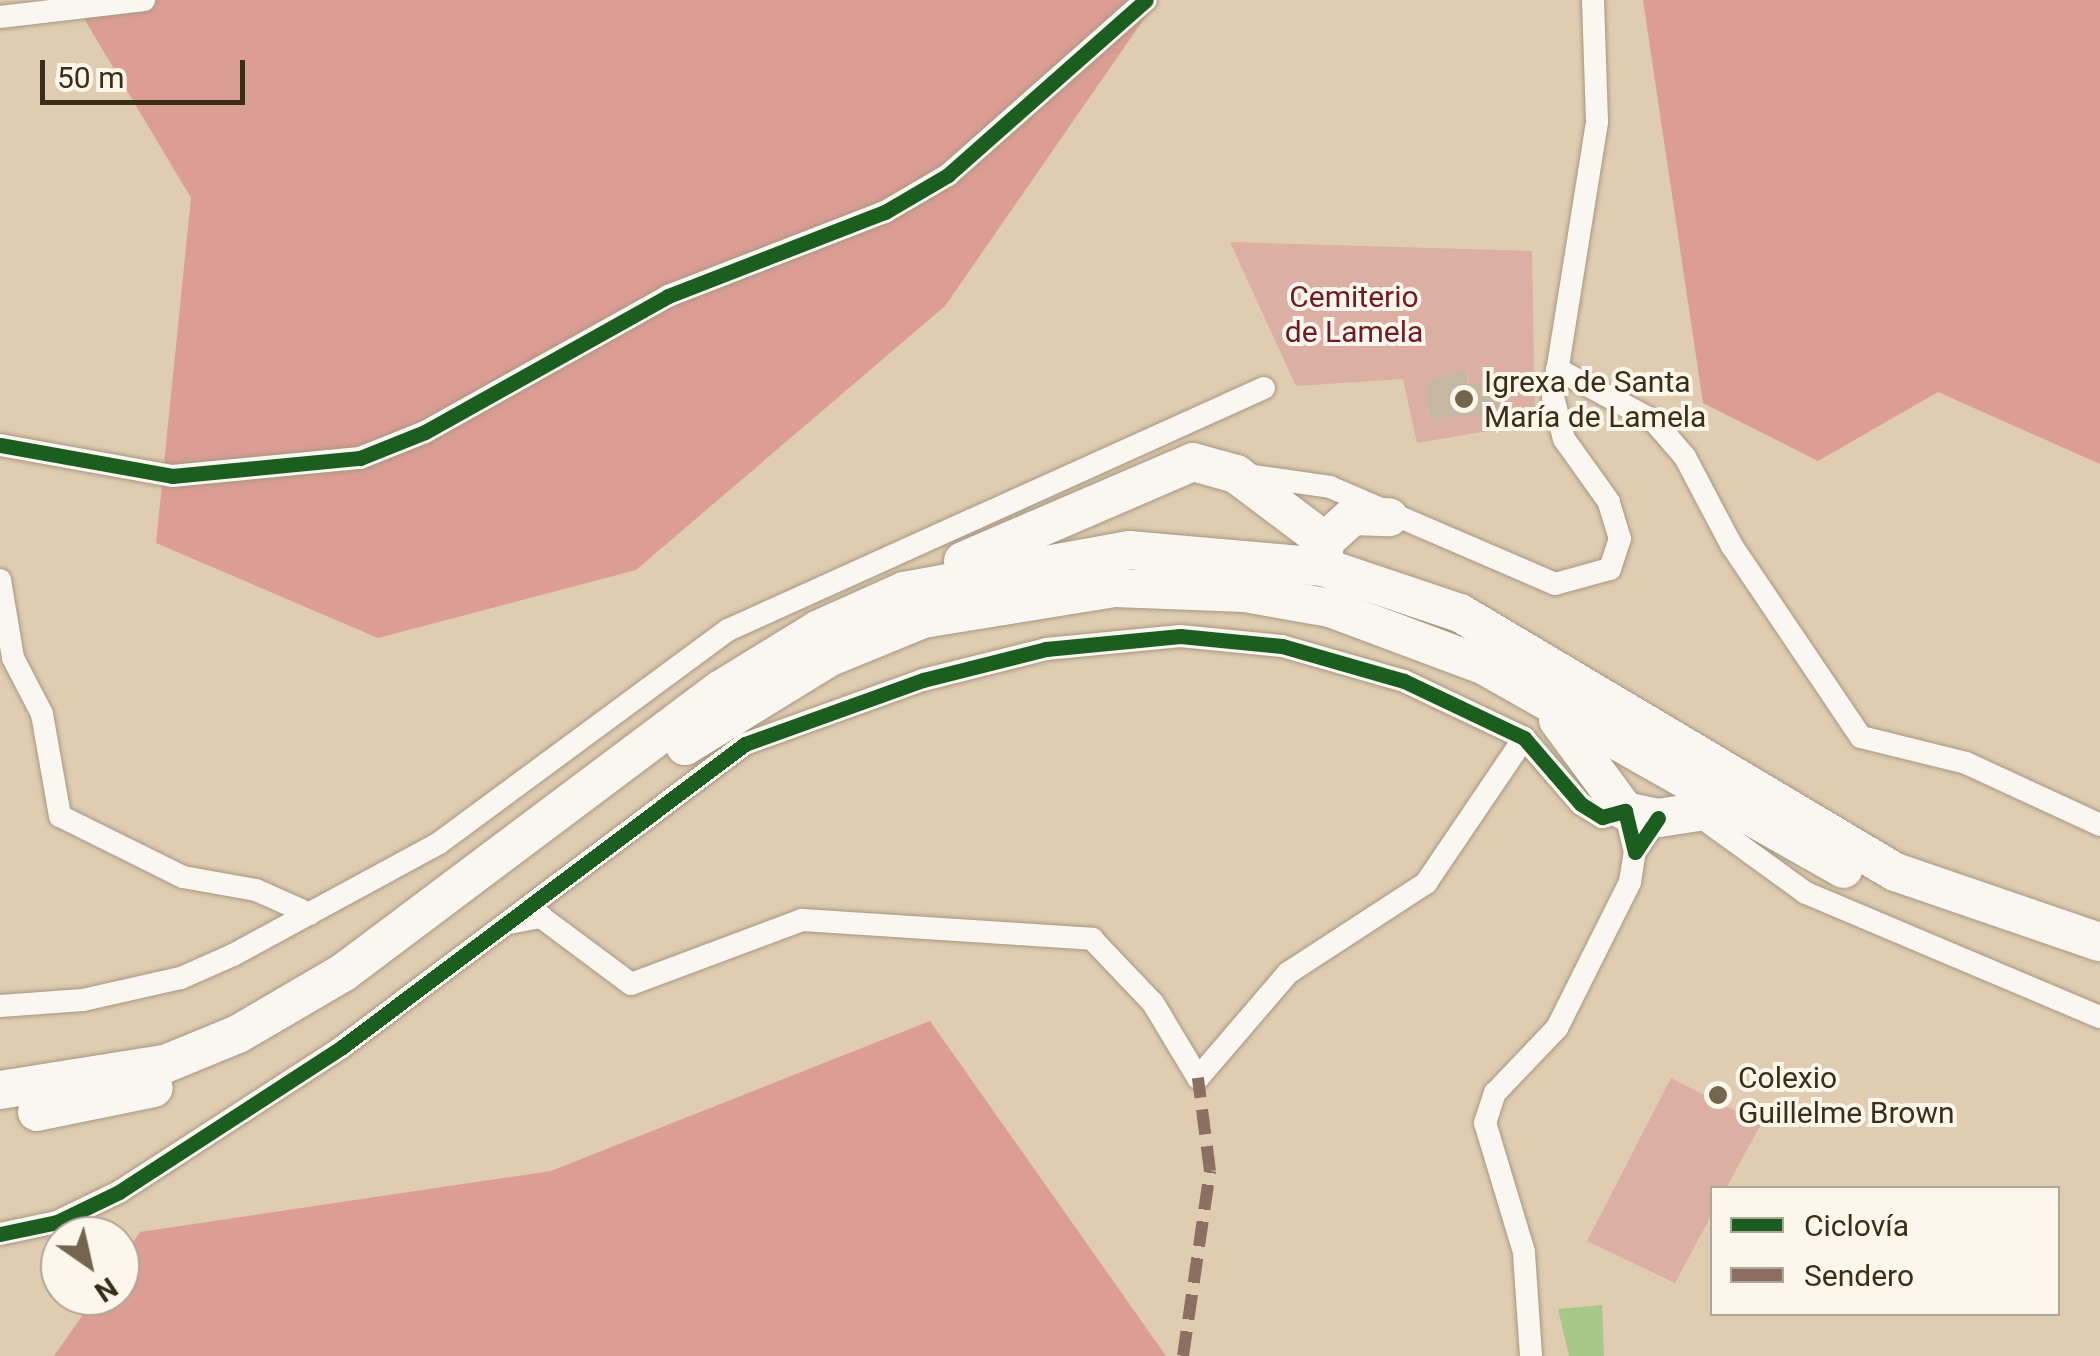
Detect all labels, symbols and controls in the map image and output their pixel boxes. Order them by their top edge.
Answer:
scale bar [45,40,250,102]
text: 50 m [57,60,124,95]
park label: Cemiterio de Lamela [1285,279,1423,350]
place label: Igrexa de Santa María de Lamela [1484,364,1706,434]
marker: Igrexa de Santa María de Lamela [1453,388,1475,410]
place label: Colexio Guillelme Brown [1738,1060,1955,1130]
marker: Colexio Guillelme Brown [1707,1084,1729,1106]
legend [1710,1186,2060,1316]
text: Ciclovía [1804,1208,1909,1243]
north arrow [40,1216,140,1316]
text: Sendero [1804,1258,1914,1293]
text: N [89,1270,123,1309]

